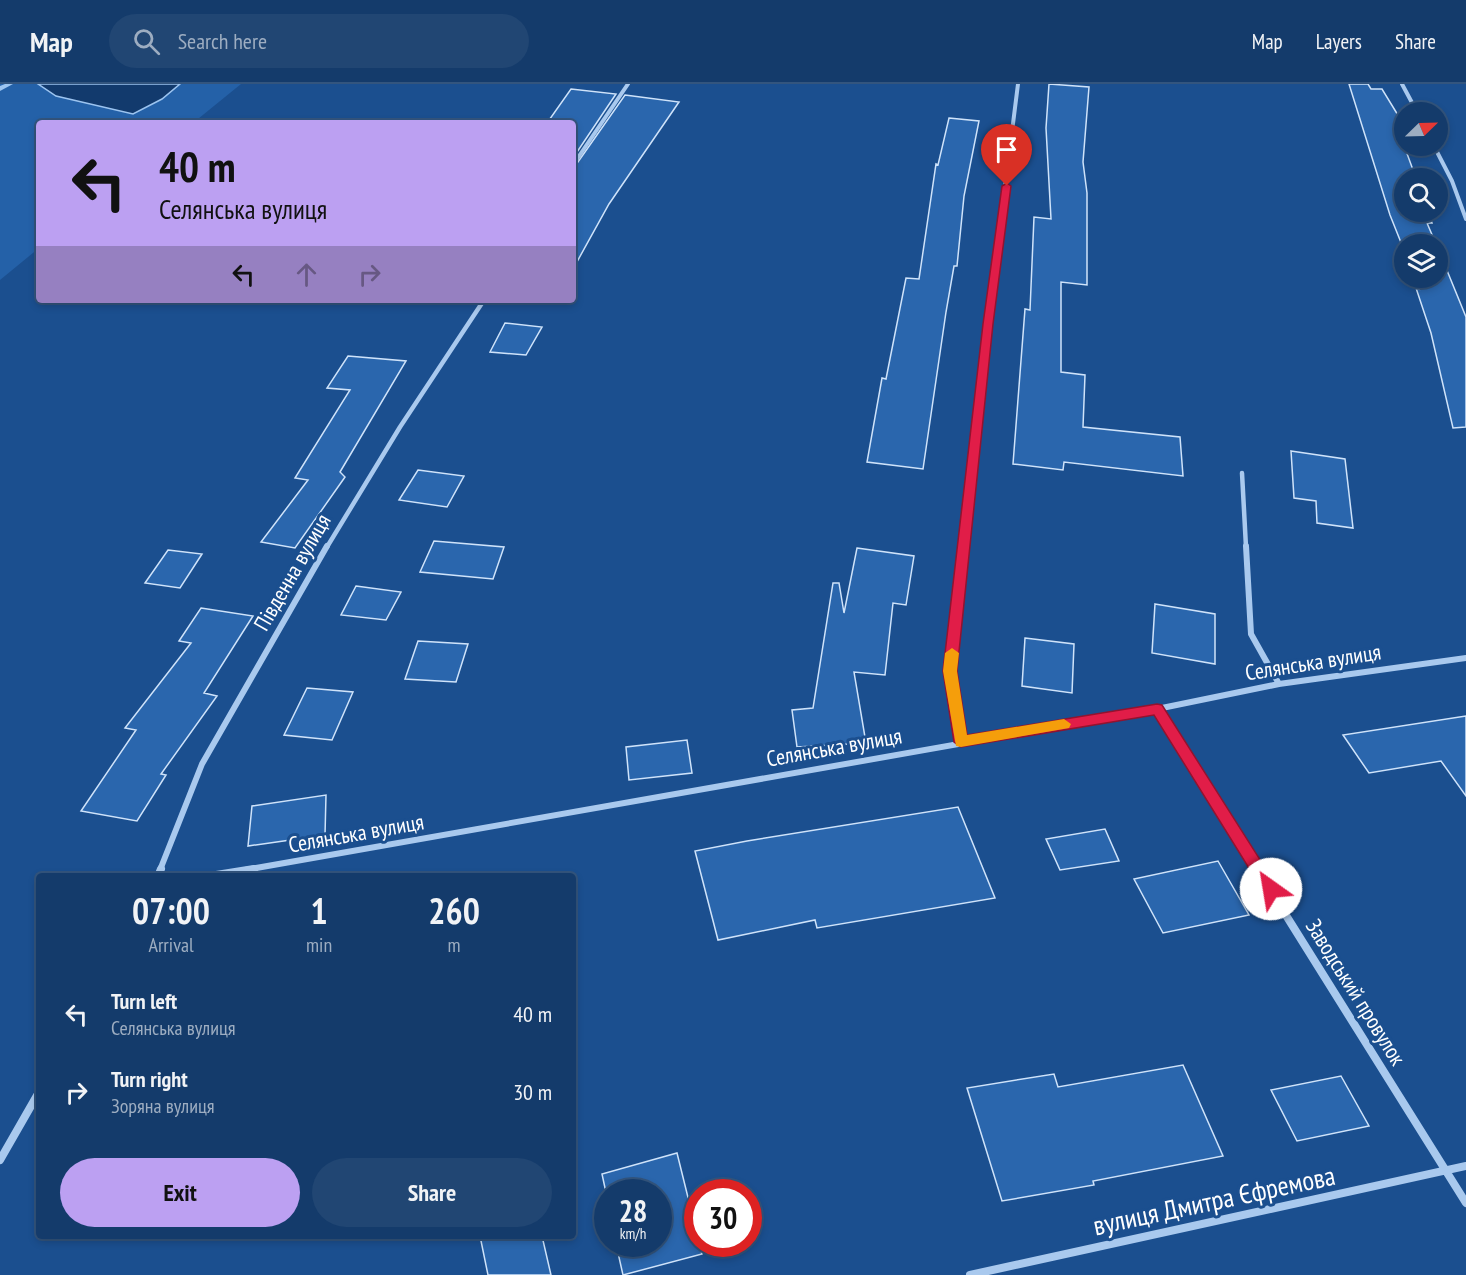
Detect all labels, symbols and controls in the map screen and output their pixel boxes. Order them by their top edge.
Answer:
search box [109,14,529,68]
text: Map [30,23,73,60]
icon: search [130,25,163,58]
text: Search here [178,27,267,55]
text: Map [1252,28,1283,55]
text: Layers [1316,28,1362,55]
text: Share [1395,28,1436,55]
north arrow [1394,102,1448,156]
map controls [1394,102,1448,288]
pin [981,124,1032,186]
icon: arrive [990,133,1023,166]
text: 40 m [159,139,236,194]
icon: left [60,144,138,222]
button: search [1394,168,1448,222]
text: Селянська вулиця [159,192,327,226]
button: layers [1394,234,1448,288]
icon: left [227,258,260,291]
icon: ahead [290,258,323,291]
icon: right [353,258,386,291]
street label: Південна вулиця [247,509,337,635]
street label: Селянська вулиця [1243,637,1383,687]
street label: Селянська вулиця [764,721,904,773]
street label: Селянська вулиця [286,807,426,859]
position arrow [1239,857,1303,921]
text: 07:00 [132,887,210,934]
text: 1 [310,887,328,934]
text: 260 [428,887,480,934]
street label: Заводський провулок [1300,914,1412,1071]
text: Arrival [148,932,194,958]
text: min [306,932,332,958]
text: m [448,932,461,958]
text: Turn left [111,987,177,1015]
icon: left [60,998,93,1031]
text: 40 m [513,1000,552,1028]
text: Селянська вулиця [111,1015,236,1041]
text: Turn right [111,1065,188,1093]
icon: right [60,1076,93,1109]
text: 30 m [513,1078,552,1106]
text: Зоряна вулиця [111,1093,215,1119]
button: Exit [60,1158,300,1227]
button: Share [312,1158,552,1227]
street label: вулиця Дмитра Єфремова [1090,1158,1338,1242]
speed limit sign: 30 [684,1179,762,1257]
text: 28 [619,1191,647,1230]
text: km/h [620,1224,646,1243]

